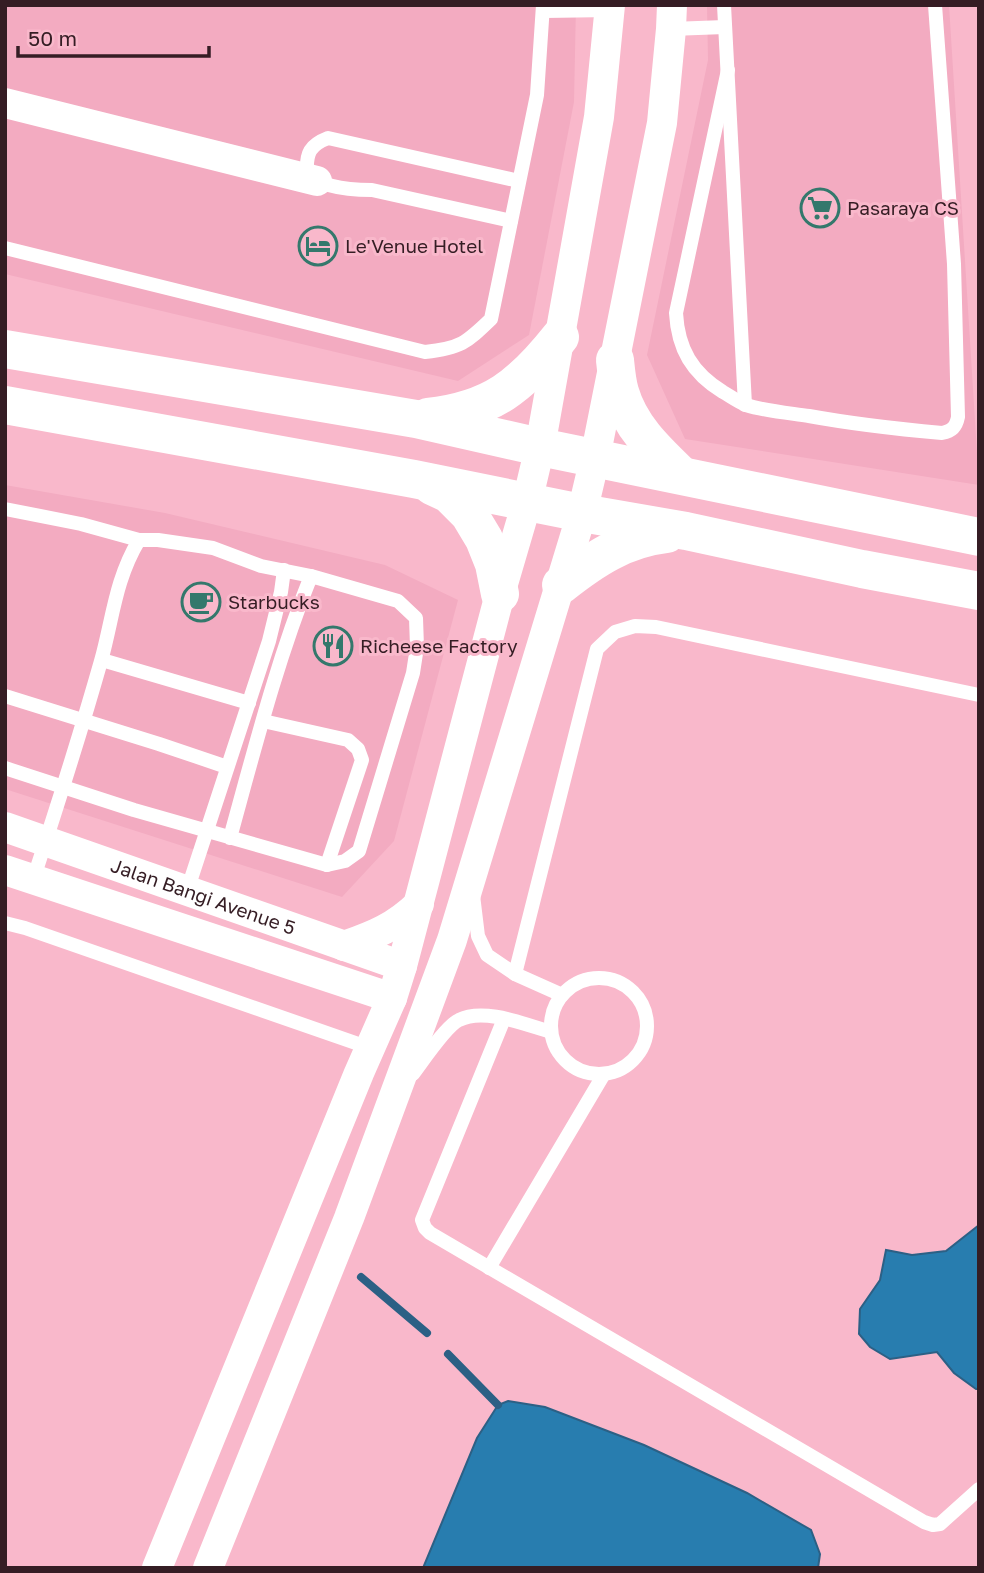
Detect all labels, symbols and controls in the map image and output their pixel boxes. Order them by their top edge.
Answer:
scale bar [18,14,208,58]
text: 50 m [28,25,77,51]
supermarket icon: Pasaraya CS [799,187,841,229]
place label: Pasaraya CS [847,196,959,219]
hotel icon: Le'Venue Hotel [297,225,339,267]
place label: Le'Venue Hotel [345,234,483,257]
cafe icon: Starbucks [180,581,222,623]
place label: Starbucks [228,590,320,613]
restaurant icon: Richeese Factory [312,625,354,667]
place label: Richeese Factory [360,634,518,657]
street label: Jalan Bangi Avenue 5 [108,853,299,939]

